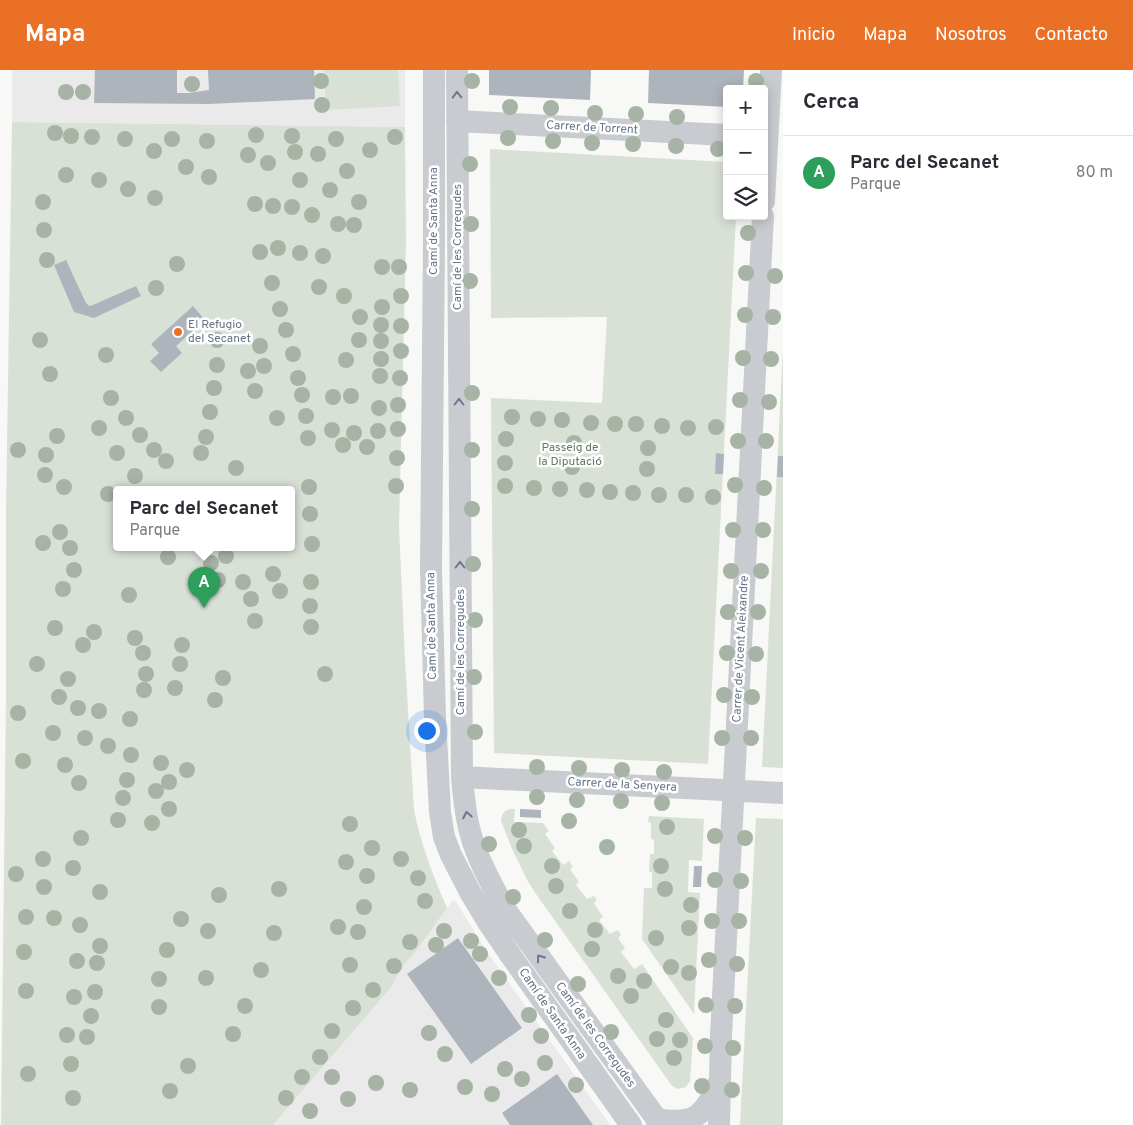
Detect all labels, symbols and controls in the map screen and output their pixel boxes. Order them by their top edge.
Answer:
text: Mapa [25,20,85,50]
text: Inicio [792,24,835,47]
text: Mapa [863,24,907,47]
text: Nosotros [935,24,1007,47]
text: Contacto [1035,24,1108,47]
map controls [723,85,768,220]
button: + [723,85,768,130]
text: Cerca [803,89,859,116]
one-way arrow [452,91,462,99]
street label: Carrer de Torrent [546,118,638,138]
button: − [723,130,768,175]
text: Parc del Secanet [850,151,999,175]
text: A [813,163,825,183]
text: 80 m [1076,163,1113,183]
street label: Camí de Santa Anna [426,167,442,275]
button: layers [723,175,768,220]
text: Parque [850,175,901,195]
street label: Camí de les Corregudes [450,184,466,310]
place label: El Refugio del Secanet [188,317,251,347]
marker: El Refugio del Secanet [172,326,184,338]
one-way arrow [454,398,464,406]
park label: Passeig de la Diputació [538,440,602,470]
popup [113,486,295,551]
text: Parc del Secanet [129,497,279,521]
text: Parque [129,521,180,541]
one-way arrow [455,561,465,568]
pin: A [188,567,220,608]
street label: Camí de Santa Anna [423,572,441,680]
street label: Carrer de Vicent Aleixandre [729,575,753,723]
street label: Camí de les Corregudes [453,589,469,715]
your location [414,718,440,744]
street label: Carrer de la Senyera [567,774,677,796]
one-way arrow [462,810,472,819]
one-way arrow [537,954,546,963]
street label: Camí de Santa Anna [515,965,589,1063]
street label: Camí de les Corregudes [551,979,639,1091]

